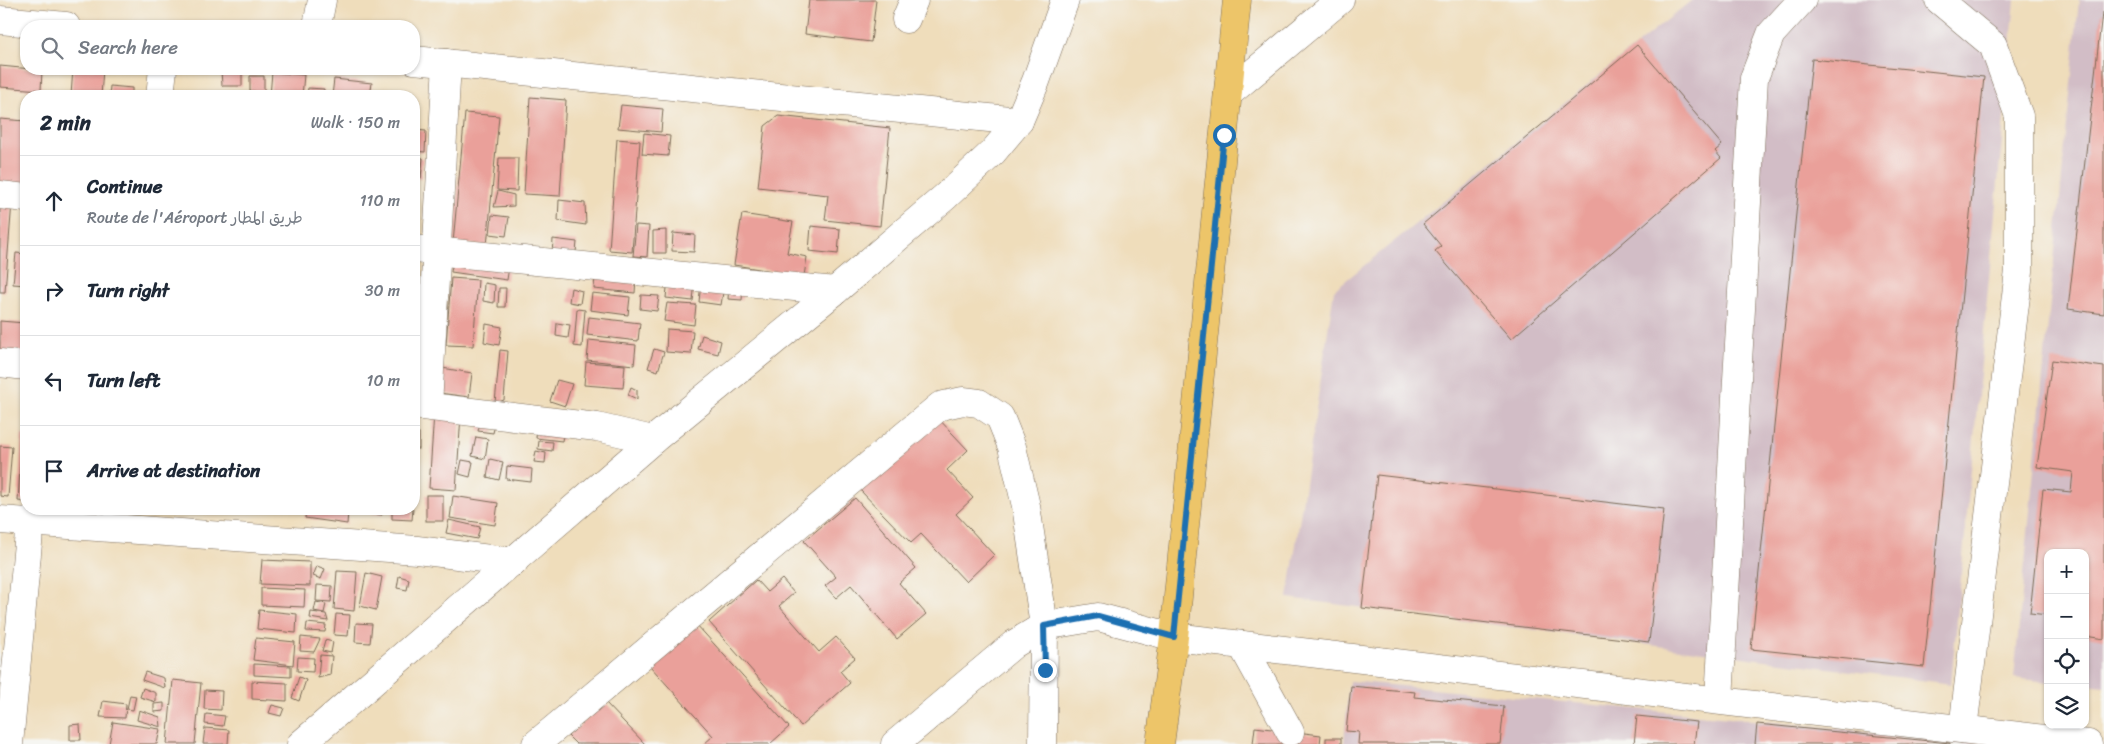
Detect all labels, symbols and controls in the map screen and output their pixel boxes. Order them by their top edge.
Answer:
search box [20,20,420,75]
text: Search here [78,31,178,64]
icon: search [38,34,66,62]
text: 2 min [40,104,91,142]
text: Walk · 150 m [311,108,400,137]
route start [1213,124,1236,147]
text: Continue [87,170,163,203]
text: 110 m [360,186,400,215]
icon: ahead [40,187,68,215]
text: Route de l'Aéroport طريق المطار [87,203,303,232]
text: Turn right [87,274,169,307]
text: 30 m [365,276,400,305]
icon: right [40,277,68,305]
text: Turn left [87,364,160,397]
text: 10 m [367,366,400,395]
icon: left [40,367,68,395]
text: Arrive at destination [87,454,260,487]
icon: arrive [40,457,68,485]
map controls [2044,549,2089,729]
button: + [2044,549,2089,594]
button: − [2044,594,2089,639]
button: locate [2044,639,2089,684]
route end [1034,659,1057,682]
button: layers [2044,684,2089,729]

